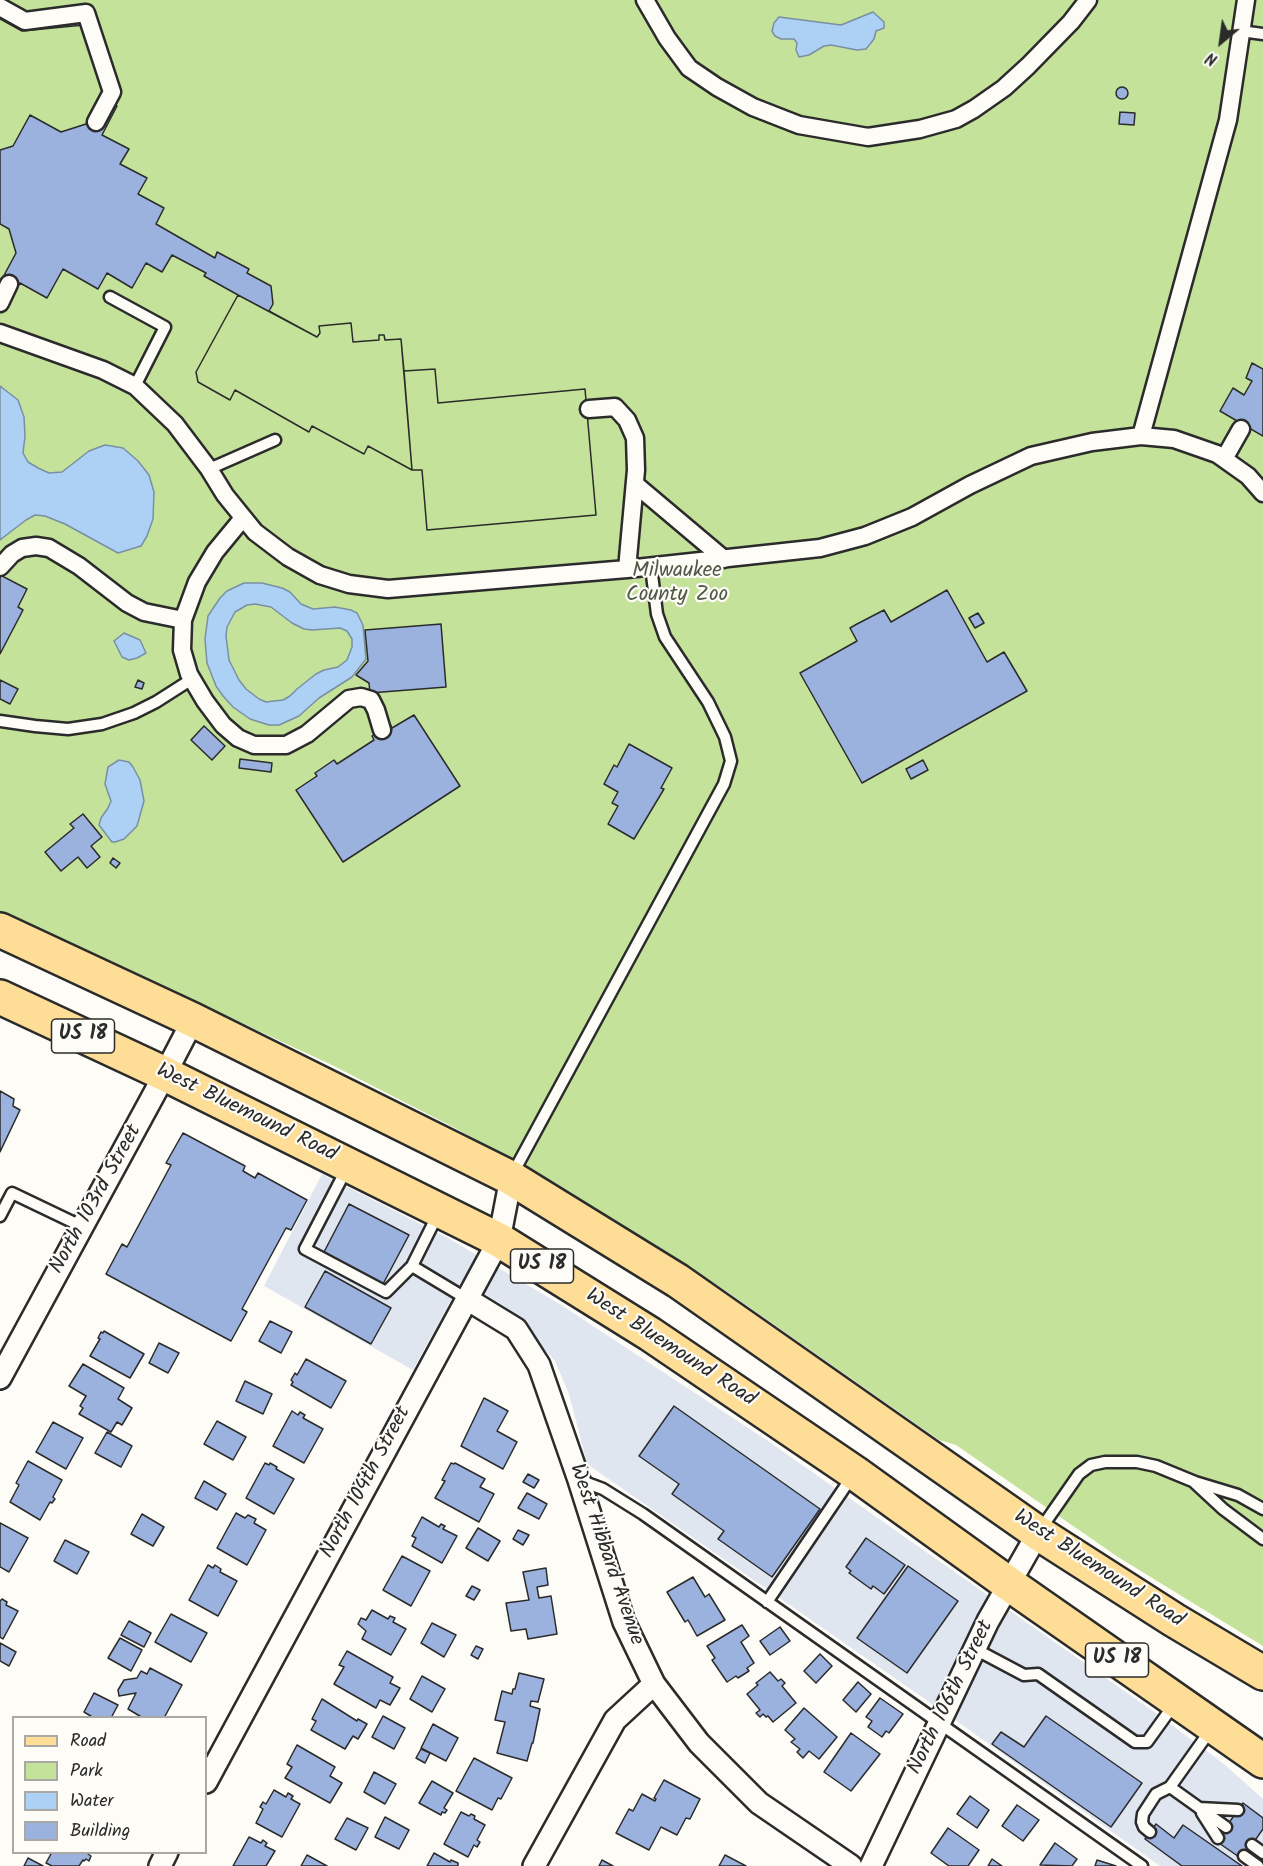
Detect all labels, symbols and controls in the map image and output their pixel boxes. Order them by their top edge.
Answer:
north arrow [1191,12,1251,72]
text: N [1202,45,1223,72]
park label: Milwaukee County Zoo [626,559,728,609]
road number: US 18 [52,1019,115,1053]
street label: West Bluemound Road [152,1059,340,1169]
street label: North 103rd Street [46,1121,148,1279]
road number: US 18 [510,1249,574,1283]
street label: West Bluemound Road [580,1285,760,1413]
street label: North 104th Street [316,1403,418,1563]
street label: West Hibbard Avenue [562,1461,648,1649]
street label: West Bluemound Road [1008,1506,1188,1634]
street label: North 106th Street [904,1617,1000,1779]
road number: US 18 [1086,1643,1148,1677]
legend [12,1716,207,1854]
text: Road [70,1727,106,1756]
text: Park [70,1757,103,1786]
text: Water [70,1787,114,1816]
text: Building [70,1817,130,1846]

